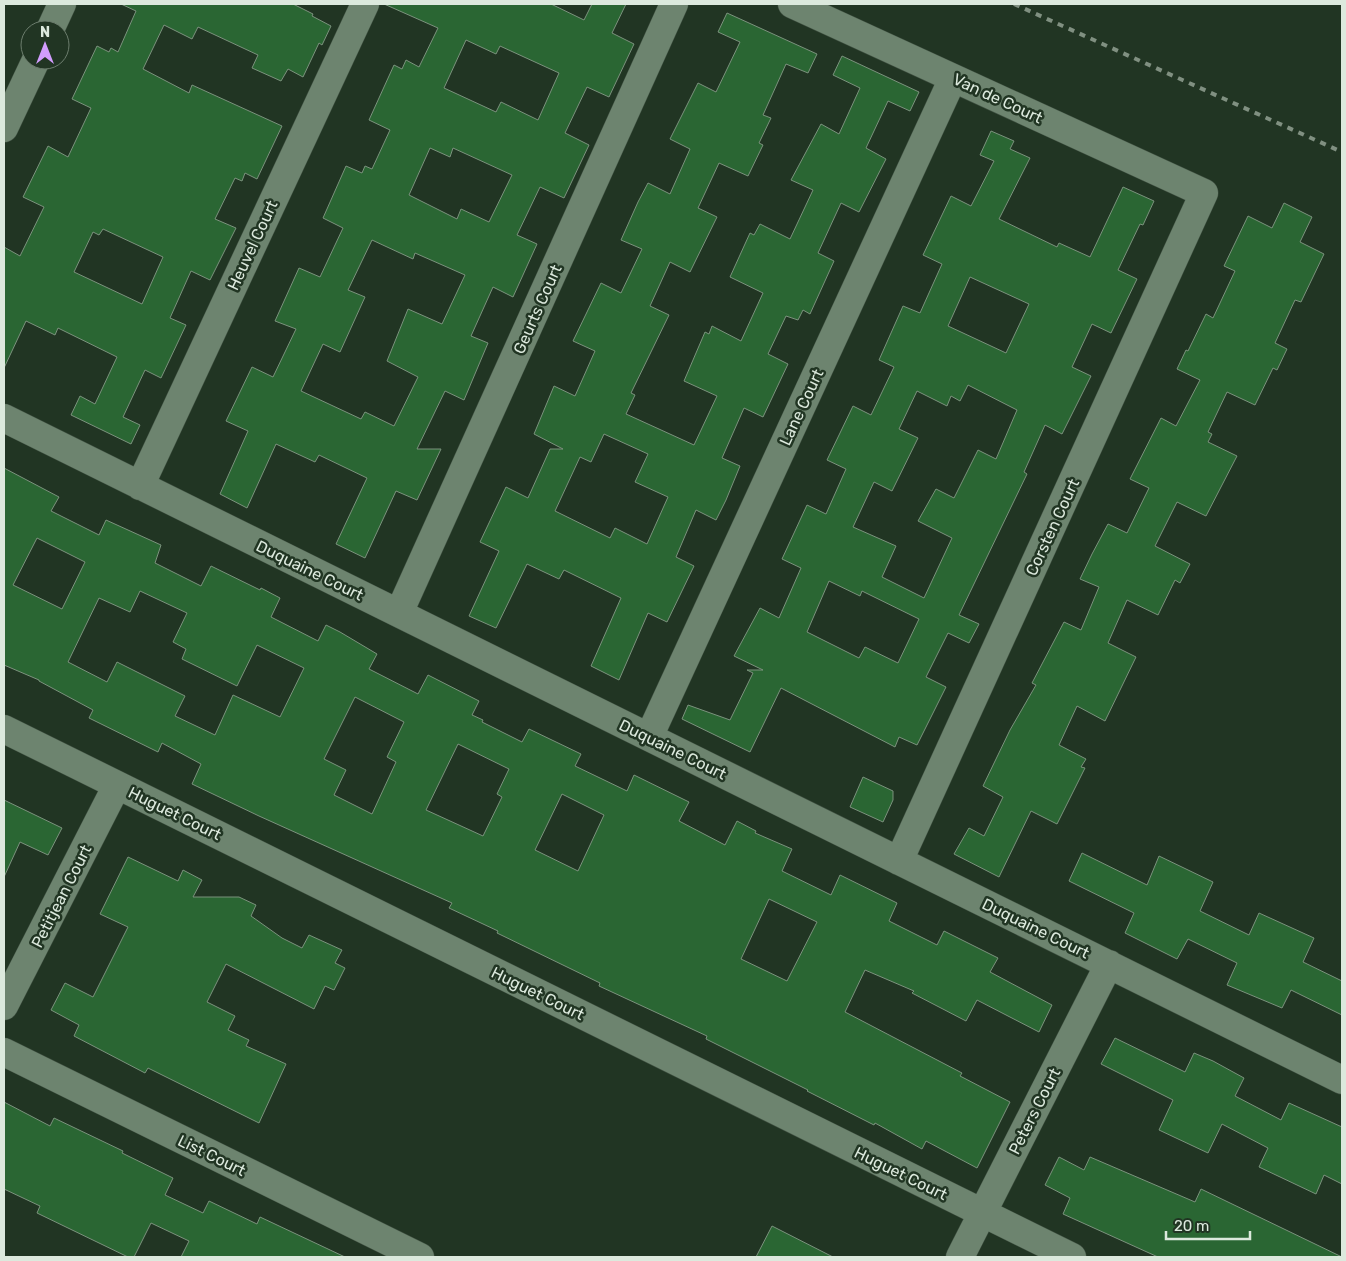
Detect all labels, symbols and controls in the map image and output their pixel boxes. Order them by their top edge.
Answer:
north arrow [20,20,70,70]
text: N [40,24,50,41]
street label: Van de Court [950,70,1045,127]
street label: Heuvel Court [223,197,282,293]
street label: Geurts Court [509,262,566,357]
street label: Lane Court [775,366,827,448]
street label: Corsten Court [1022,476,1083,579]
street label: Duquaine Court [253,536,366,605]
street label: Duquaine Court [616,715,729,784]
street label: Huguet Court [125,783,224,844]
street label: Petitjean Court [27,842,96,951]
street label: Duquaine Court [979,894,1092,963]
street label: Huguet Court [488,963,587,1024]
street label: Peters Court [1005,1065,1064,1158]
street label: List Court [175,1131,249,1180]
street label: Huguet Court [851,1143,950,1204]
scale bar [1166,1208,1250,1240]
text: 20 m [1174,1217,1209,1235]

